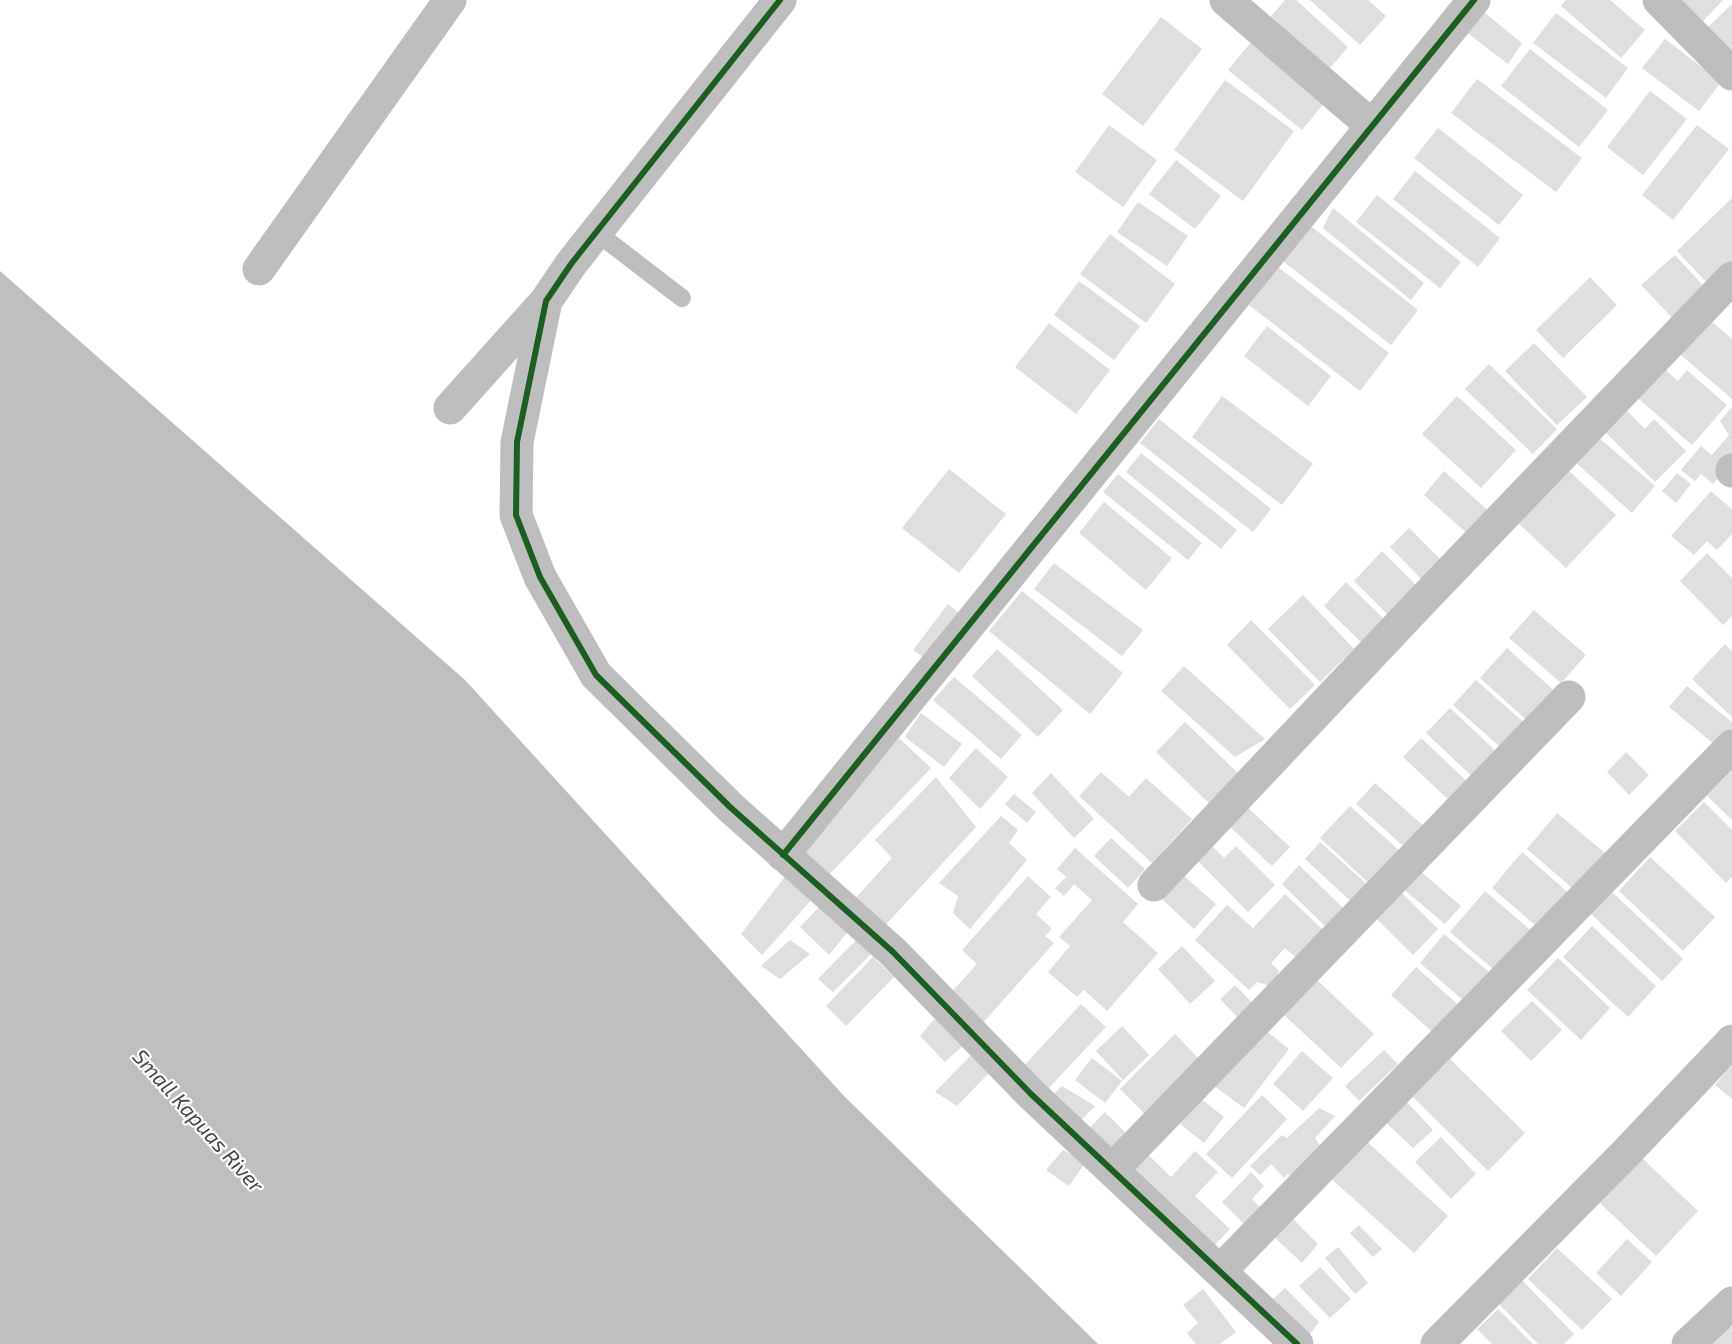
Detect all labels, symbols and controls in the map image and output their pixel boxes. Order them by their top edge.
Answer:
water label: Small Kapuas River [127,1044,269,1198]

